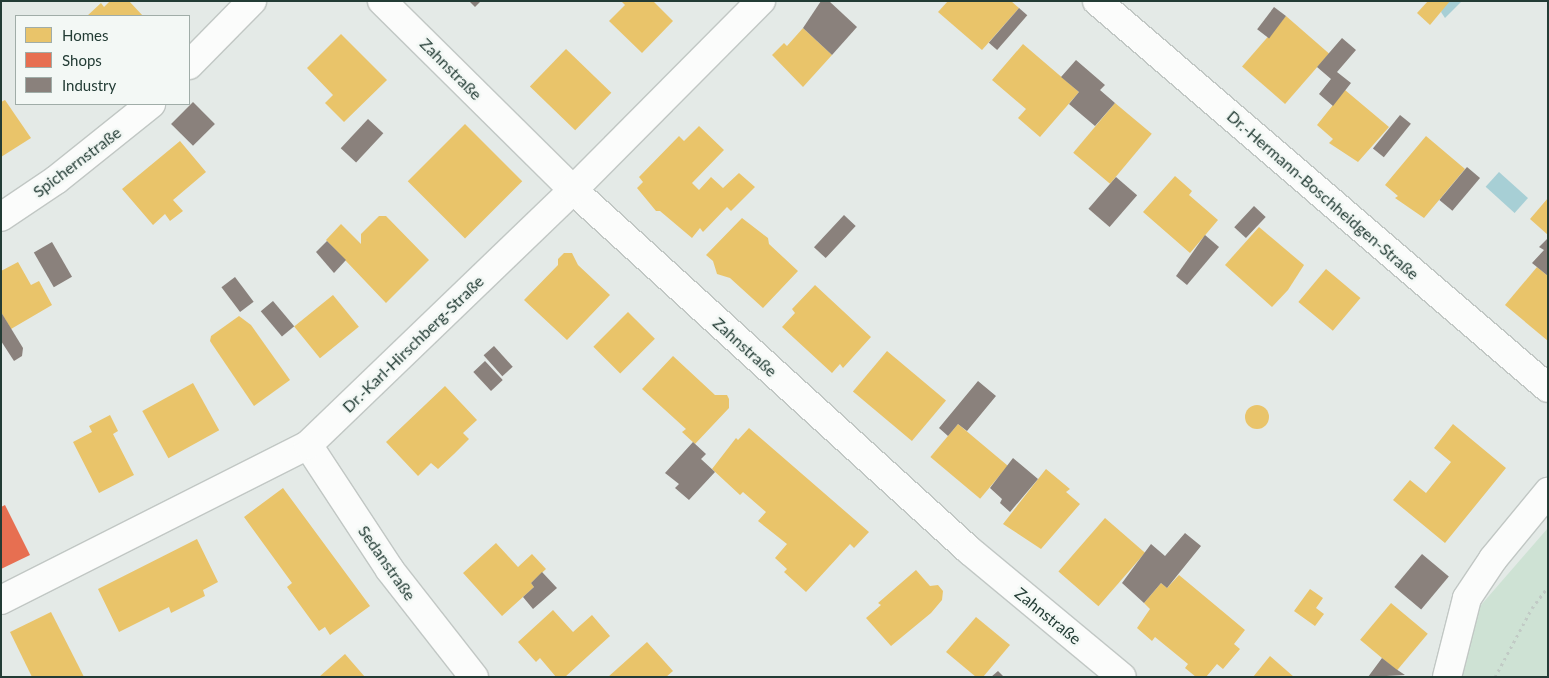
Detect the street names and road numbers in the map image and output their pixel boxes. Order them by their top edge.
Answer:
street label: Zahnstraße [416,34,486,104]
street label: Dr.-Hermann-Boschheidgen-Straße [1223,106,1423,284]
street label: Spichernstraße [29,123,125,201]
street label: Dr.-Karl-Hirschberg-Straße [338,271,488,417]
street label: Zahnstraße [709,313,781,381]
street label: Sedanstraße [354,522,420,604]
street label: Zahnstraße [1011,584,1085,648]

